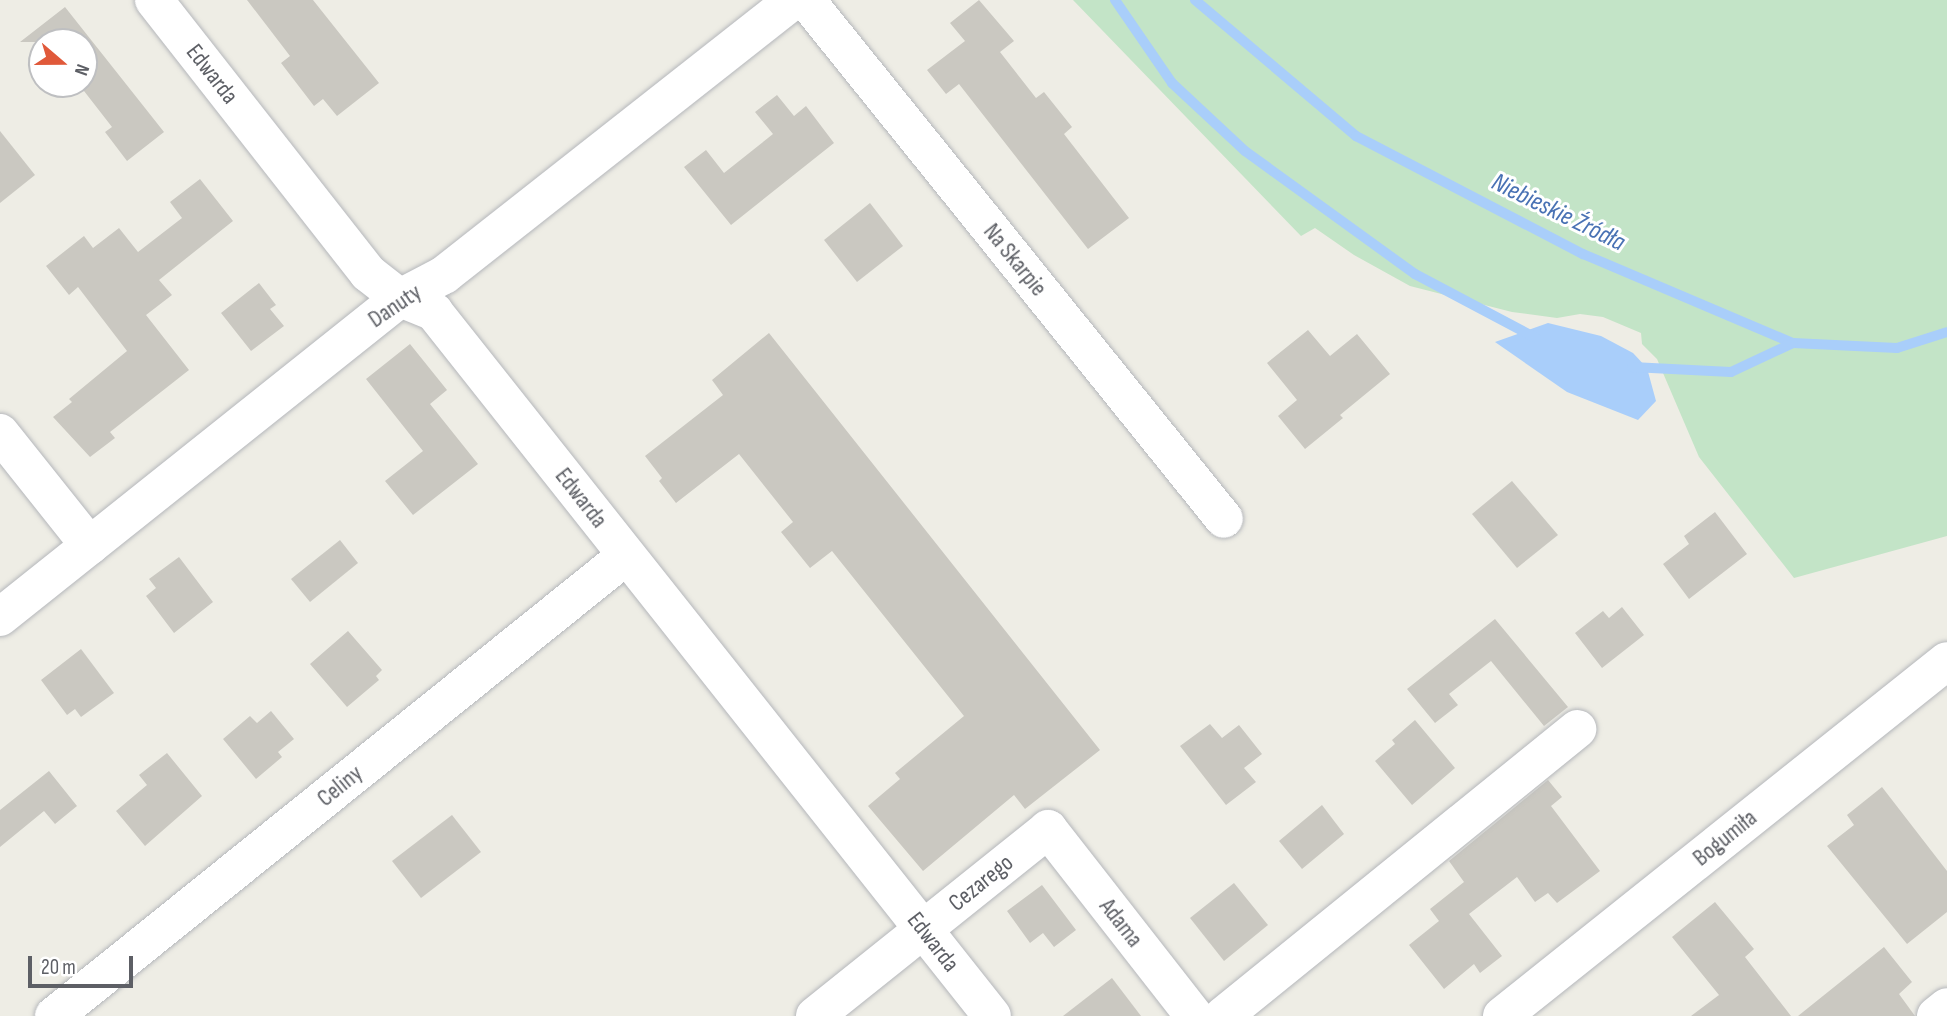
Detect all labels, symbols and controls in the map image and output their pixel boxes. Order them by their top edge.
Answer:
north arrow [28,28,98,98]
street label: Edwarda [180,38,244,110]
text: N [69,61,94,78]
water label: Niebieskie Źródła [1486,167,1630,259]
street label: Na Skarpie [977,218,1053,302]
street label: Danuty [363,278,427,334]
street label: Edwarda [549,462,613,534]
street label: Celiny [312,759,368,813]
street label: Bogumiła [1687,804,1763,872]
street label: Cezarego [943,848,1019,918]
street label: Adama [1093,893,1149,953]
street label: Edwarda [901,906,965,978]
scale bar [32,942,136,986]
text: 20 m [41,955,76,980]

